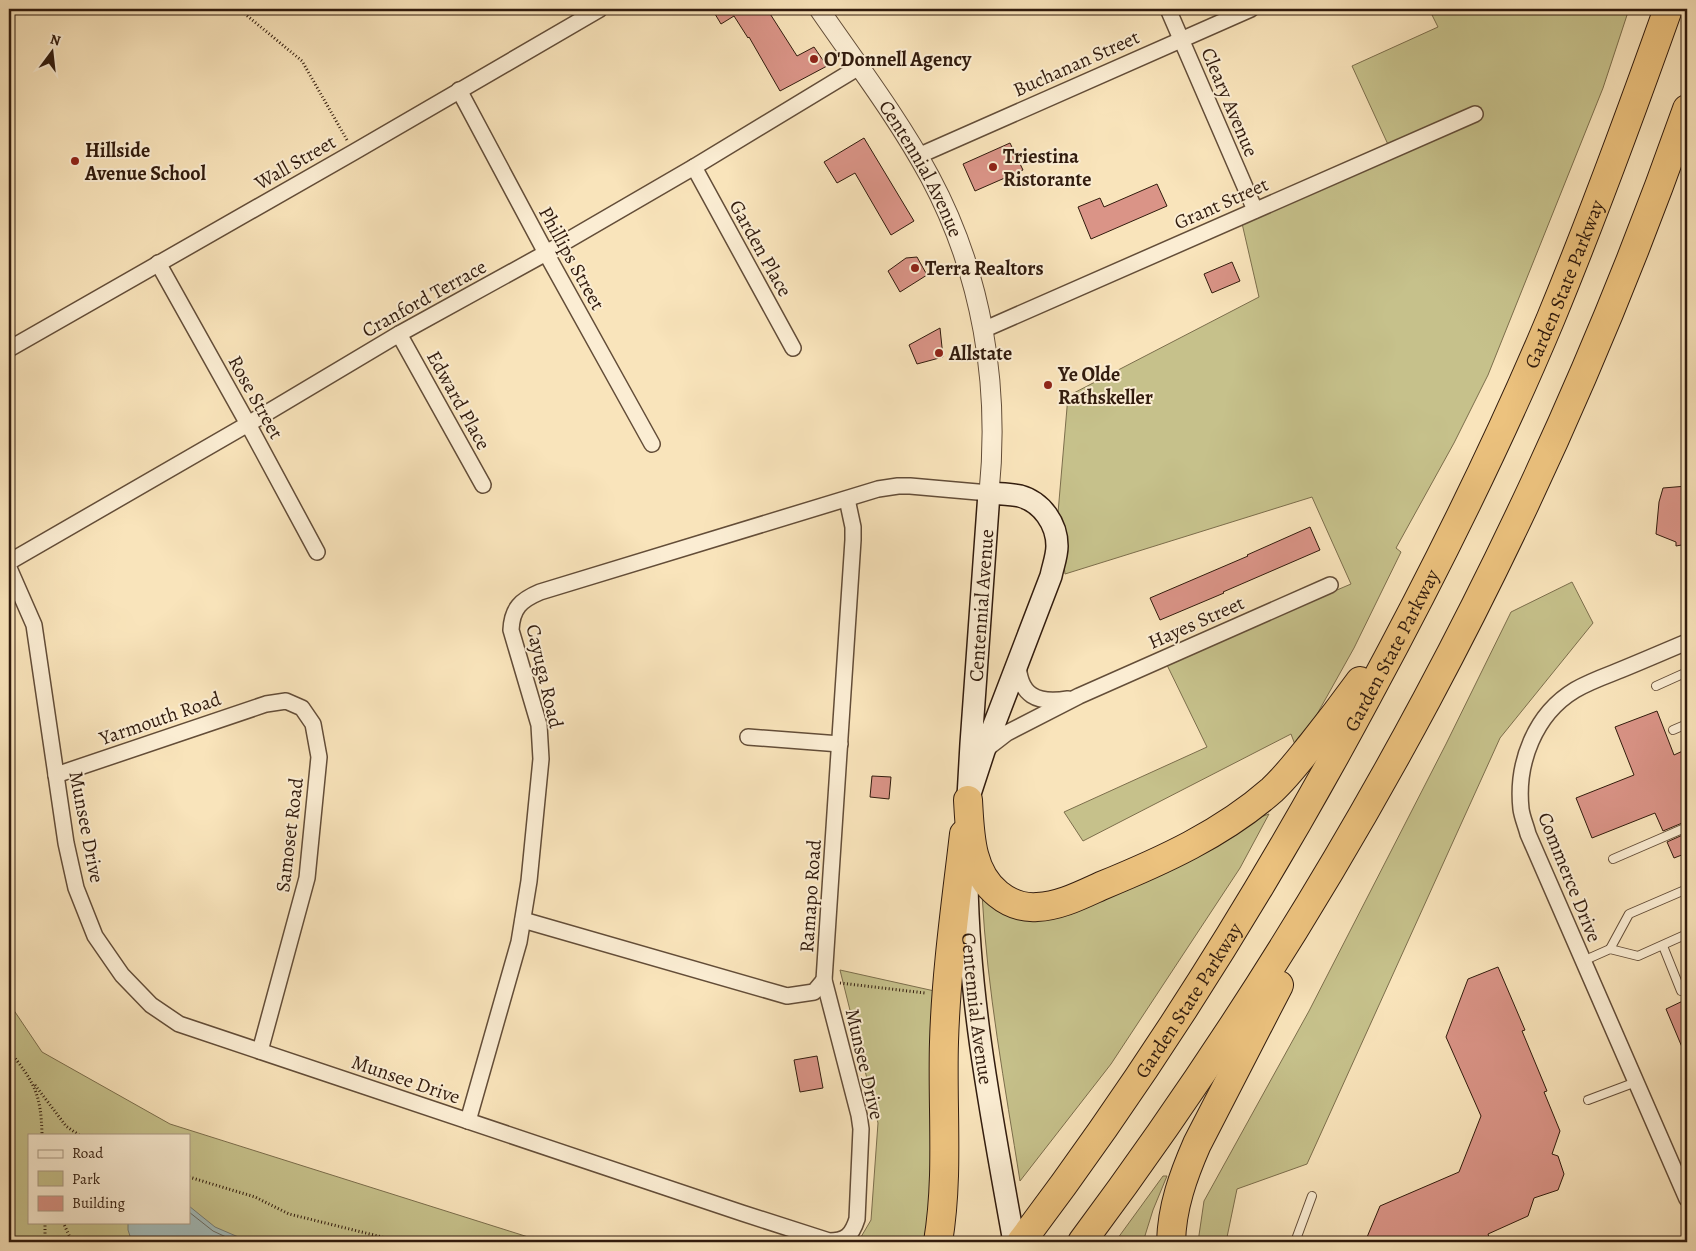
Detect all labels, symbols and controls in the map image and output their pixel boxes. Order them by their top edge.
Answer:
street label: Buchanan Street [1009,23,1144,103]
north arrow [28,28,78,78]
text: N [48,29,63,50]
street label: Cleary Avenue [1194,43,1265,161]
place label: O'Donnell Agency [824,46,972,73]
marker: O'Donnell Agency [808,53,820,65]
street label: Centennial Avenue [872,95,969,241]
street label: Wall Street [249,128,341,197]
place label: Hillside Avenue School [84,137,207,187]
place label: Triestina Ristorante [1003,143,1091,193]
marker: Hillside Avenue School [69,155,81,167]
marker: Triestina Ristorante [987,161,999,173]
street label: Grant Street [1170,171,1273,236]
street label: Garden Place [723,195,798,302]
street label: Garden State Parkway [1518,195,1611,373]
street label: Phillips Street [532,202,611,315]
street label: Cranford Terrace [357,253,491,344]
place label: Terra Realtors [925,255,1044,282]
marker: Terra Realtors [909,262,921,274]
place label: Allstate [948,340,1012,367]
street label: Edward Place [420,346,497,455]
marker: Allstate [933,347,945,359]
street label: Rose Street [222,351,290,444]
place label: Ye Olde Rathskeller [1057,361,1153,411]
marker: Ye Olde Rathskeller [1042,379,1054,391]
street label: Centennial Avenue [962,528,1000,683]
street label: Garden State Parkway [1338,564,1446,736]
street label: Hayes Street [1144,589,1249,656]
street label: Cayuga Road [519,621,570,731]
street label: Yarmouth Road [95,685,225,752]
street label: Munsee Drive [62,769,111,885]
street label: Samoset Road [269,776,310,894]
street label: Commerce Drive [1531,808,1608,946]
street label: Ramapo Road [793,838,828,953]
street label: Garden State Parkway [1129,917,1249,1084]
street label: Centennial Avenue [955,932,999,1087]
street label: Munsee Drive [839,1006,890,1122]
street label: Munsee Drive [348,1048,464,1111]
legend [28,1134,190,1224]
text: Road [72,1143,104,1163]
text: Park [72,1169,101,1189]
text: Building [72,1193,125,1213]

